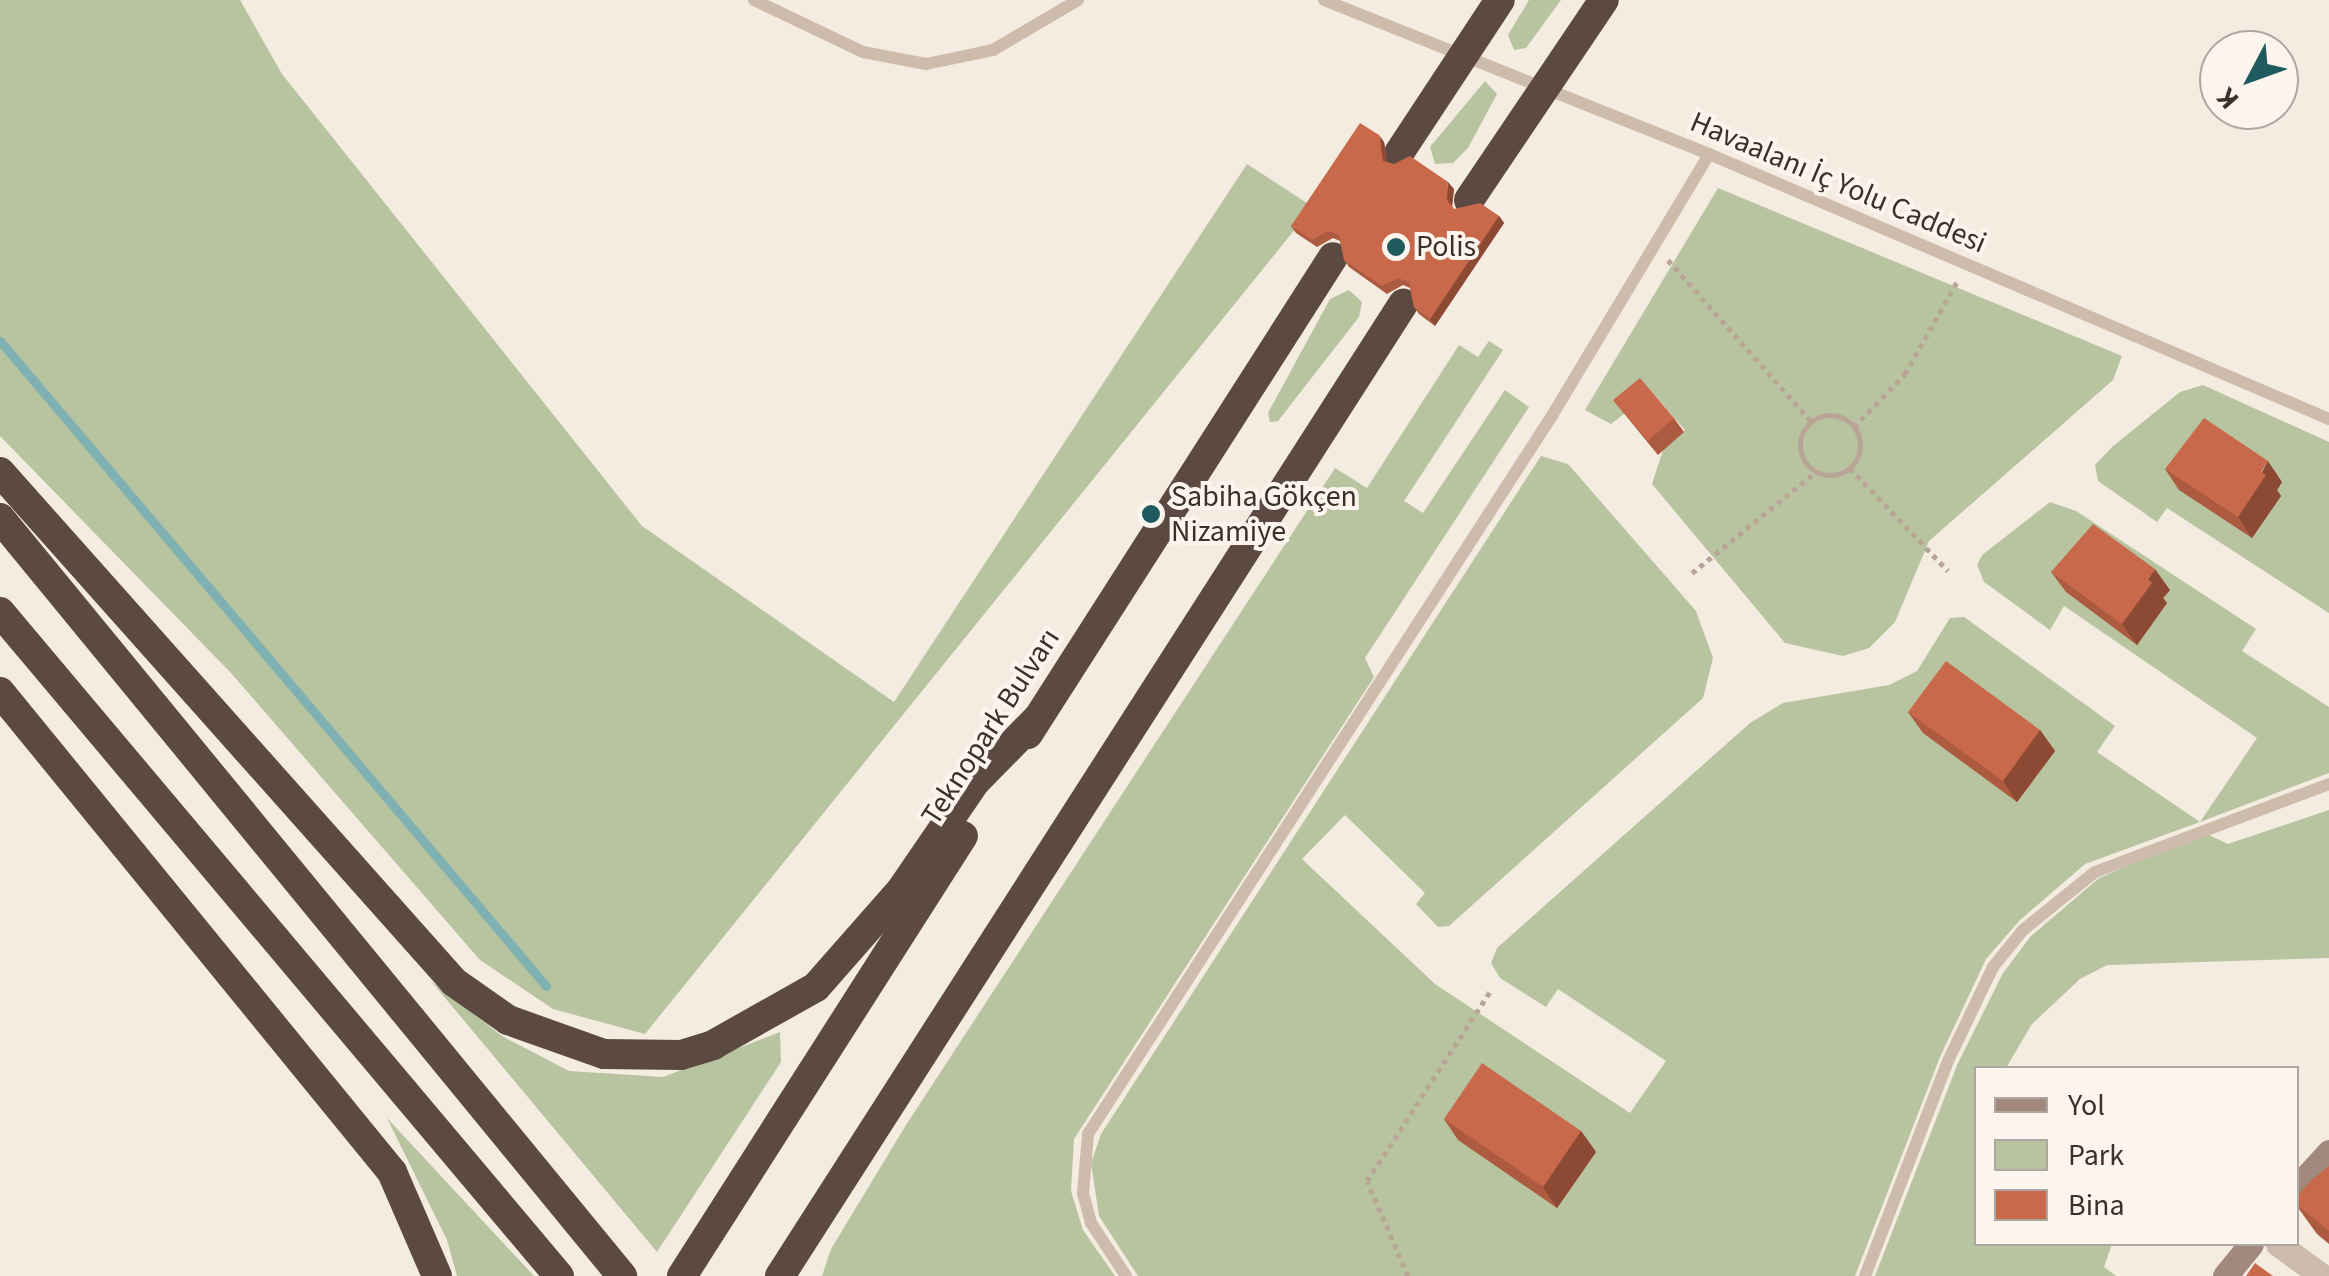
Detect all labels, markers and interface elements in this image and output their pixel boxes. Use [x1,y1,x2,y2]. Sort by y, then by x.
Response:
north arrow [2199,30,2299,130]
text: K [2207,79,2249,118]
street label: Havaalanı İç Yolu Caddesi [1685,104,1991,262]
place label: Polis [1416,229,1476,265]
marker: Polis [1385,236,1407,258]
place label: Sabiha Gökçen Nizamiye [1171,479,1357,550]
marker: Sabiha Gökçen Nizamiye [1140,503,1162,525]
street label: Teknopark Bulvarı [914,622,1068,832]
legend [1974,1066,2299,1246]
text: Yol [2068,1084,2105,1127]
text: Park [2068,1134,2124,1177]
text: Bina [2068,1184,2125,1227]

